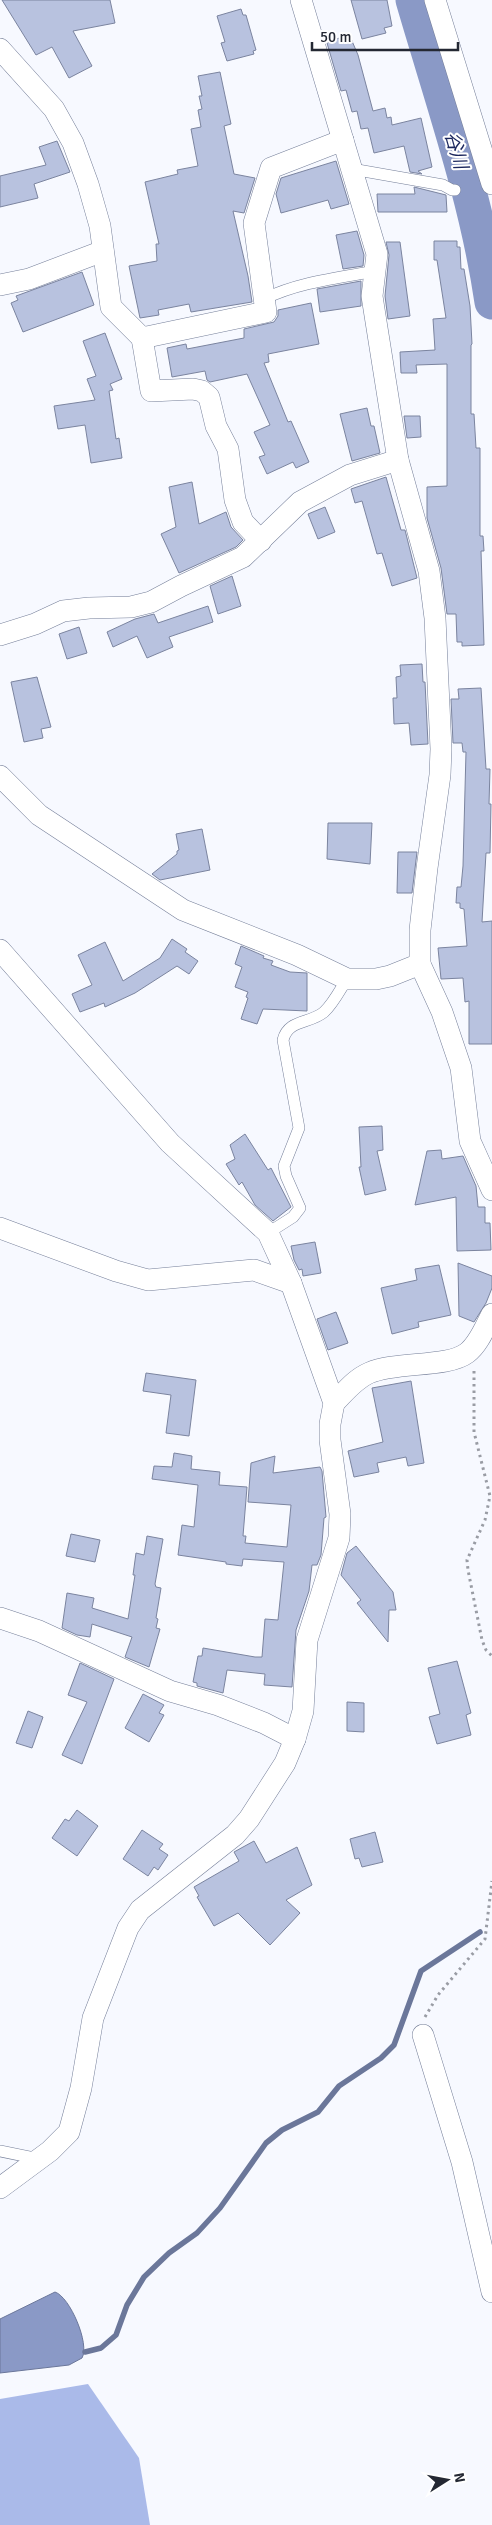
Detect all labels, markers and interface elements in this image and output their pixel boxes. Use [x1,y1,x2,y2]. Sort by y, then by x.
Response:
scale bar [312,20,458,52]
text: 50 m [320,28,351,46]
water label: 谷川 [439,129,473,174]
north arrow [422,2455,472,2505]
text: N [450,2471,469,2484]

